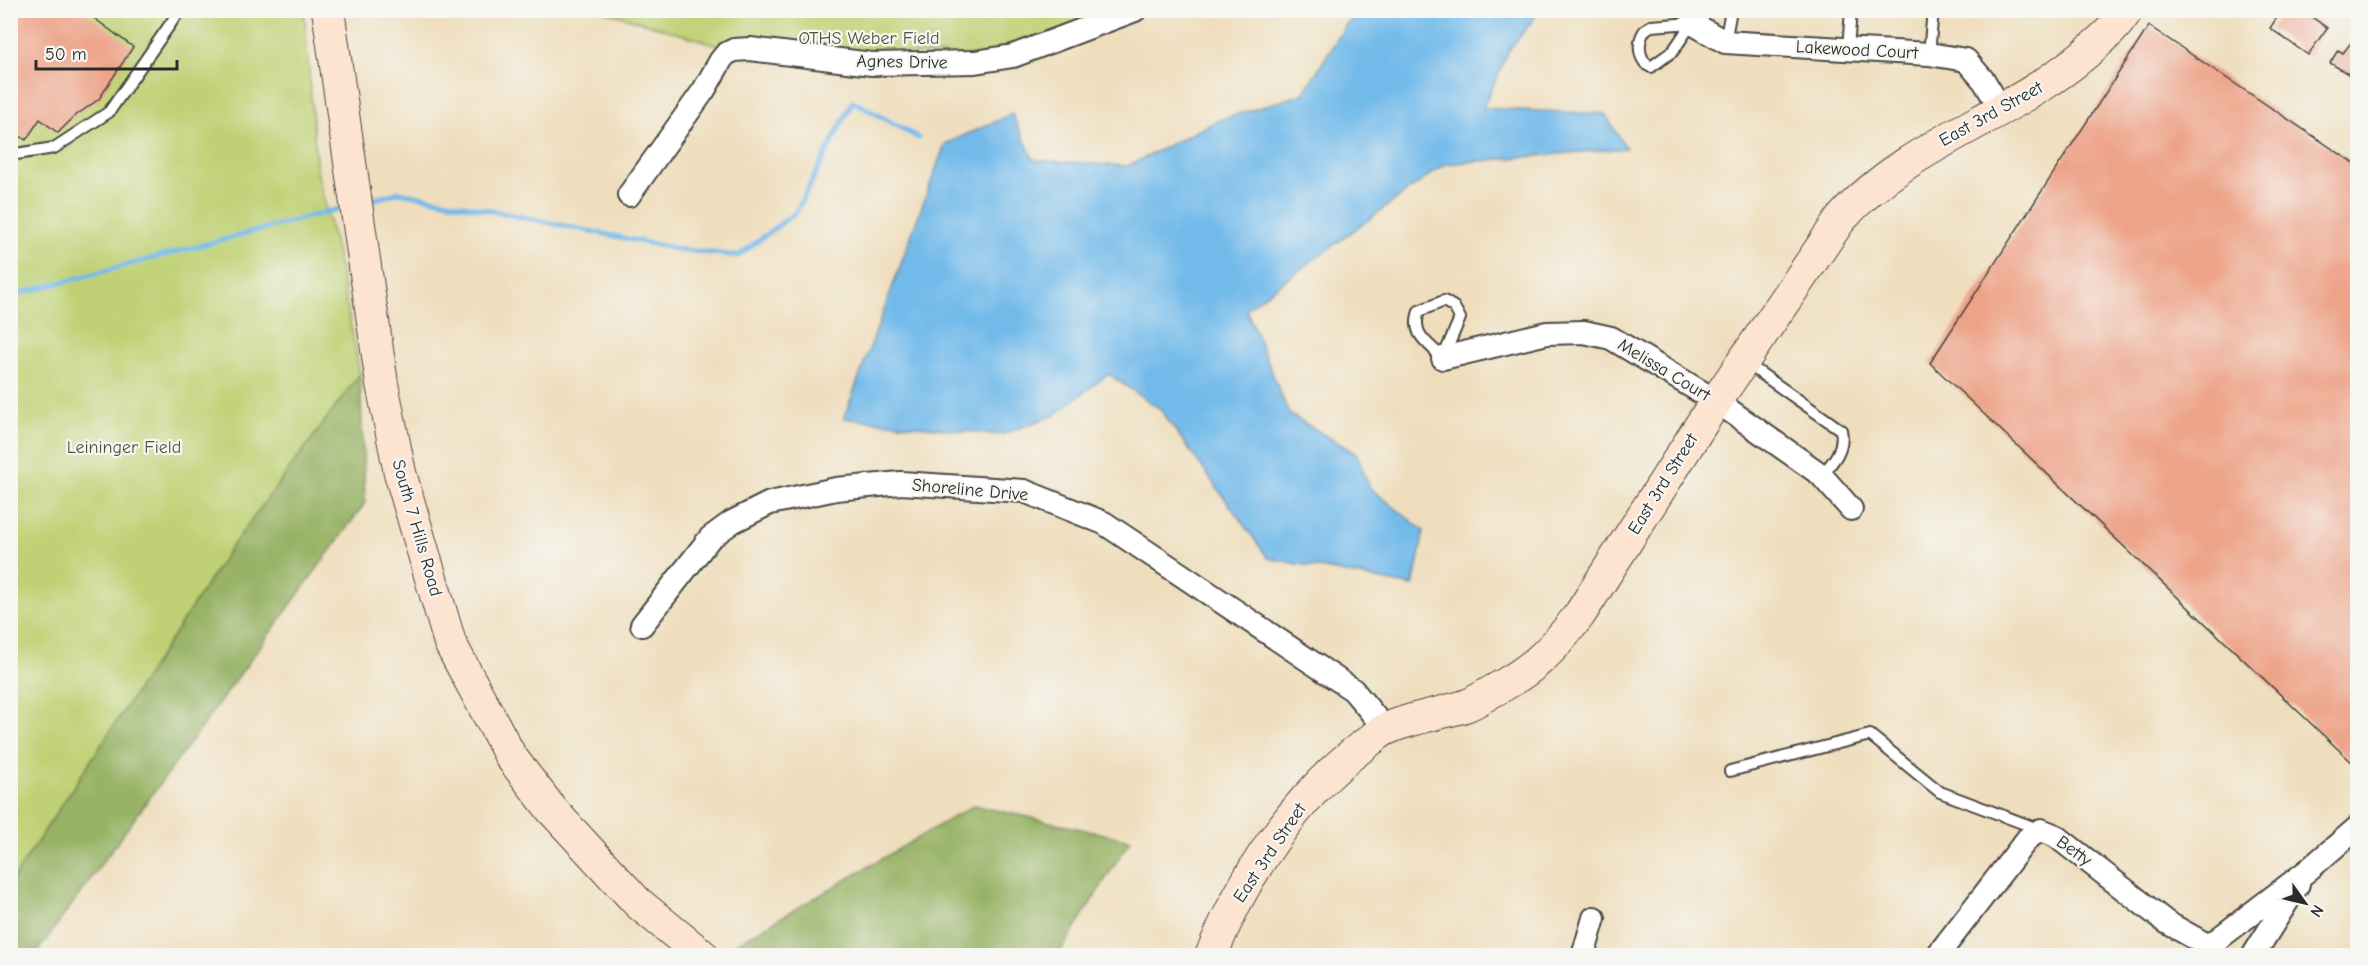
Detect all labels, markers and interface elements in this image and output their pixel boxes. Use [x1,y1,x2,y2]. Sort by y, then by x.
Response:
park label: OTHS Weber Field [798,28,940,49]
scale bar [36,33,177,71]
street label: Lakewood Court [1795,36,1920,64]
text: 50 m [45,44,87,65]
street label: Agnes Drive [856,51,948,73]
street label: East 3rd Street [1936,76,2047,151]
street label: Melissa Court [1614,334,1715,406]
street label: East 3rd Street [1624,429,1703,538]
park label: Leininger Field [67,437,181,458]
street label: South 7 Hills Road [387,457,447,599]
street label: Shoreline Drive [911,474,1029,506]
street label: East 3rd Street [1229,799,1311,907]
street label: Betty [2052,831,2097,871]
north arrow [2275,873,2335,933]
text: N [2306,901,2327,920]

